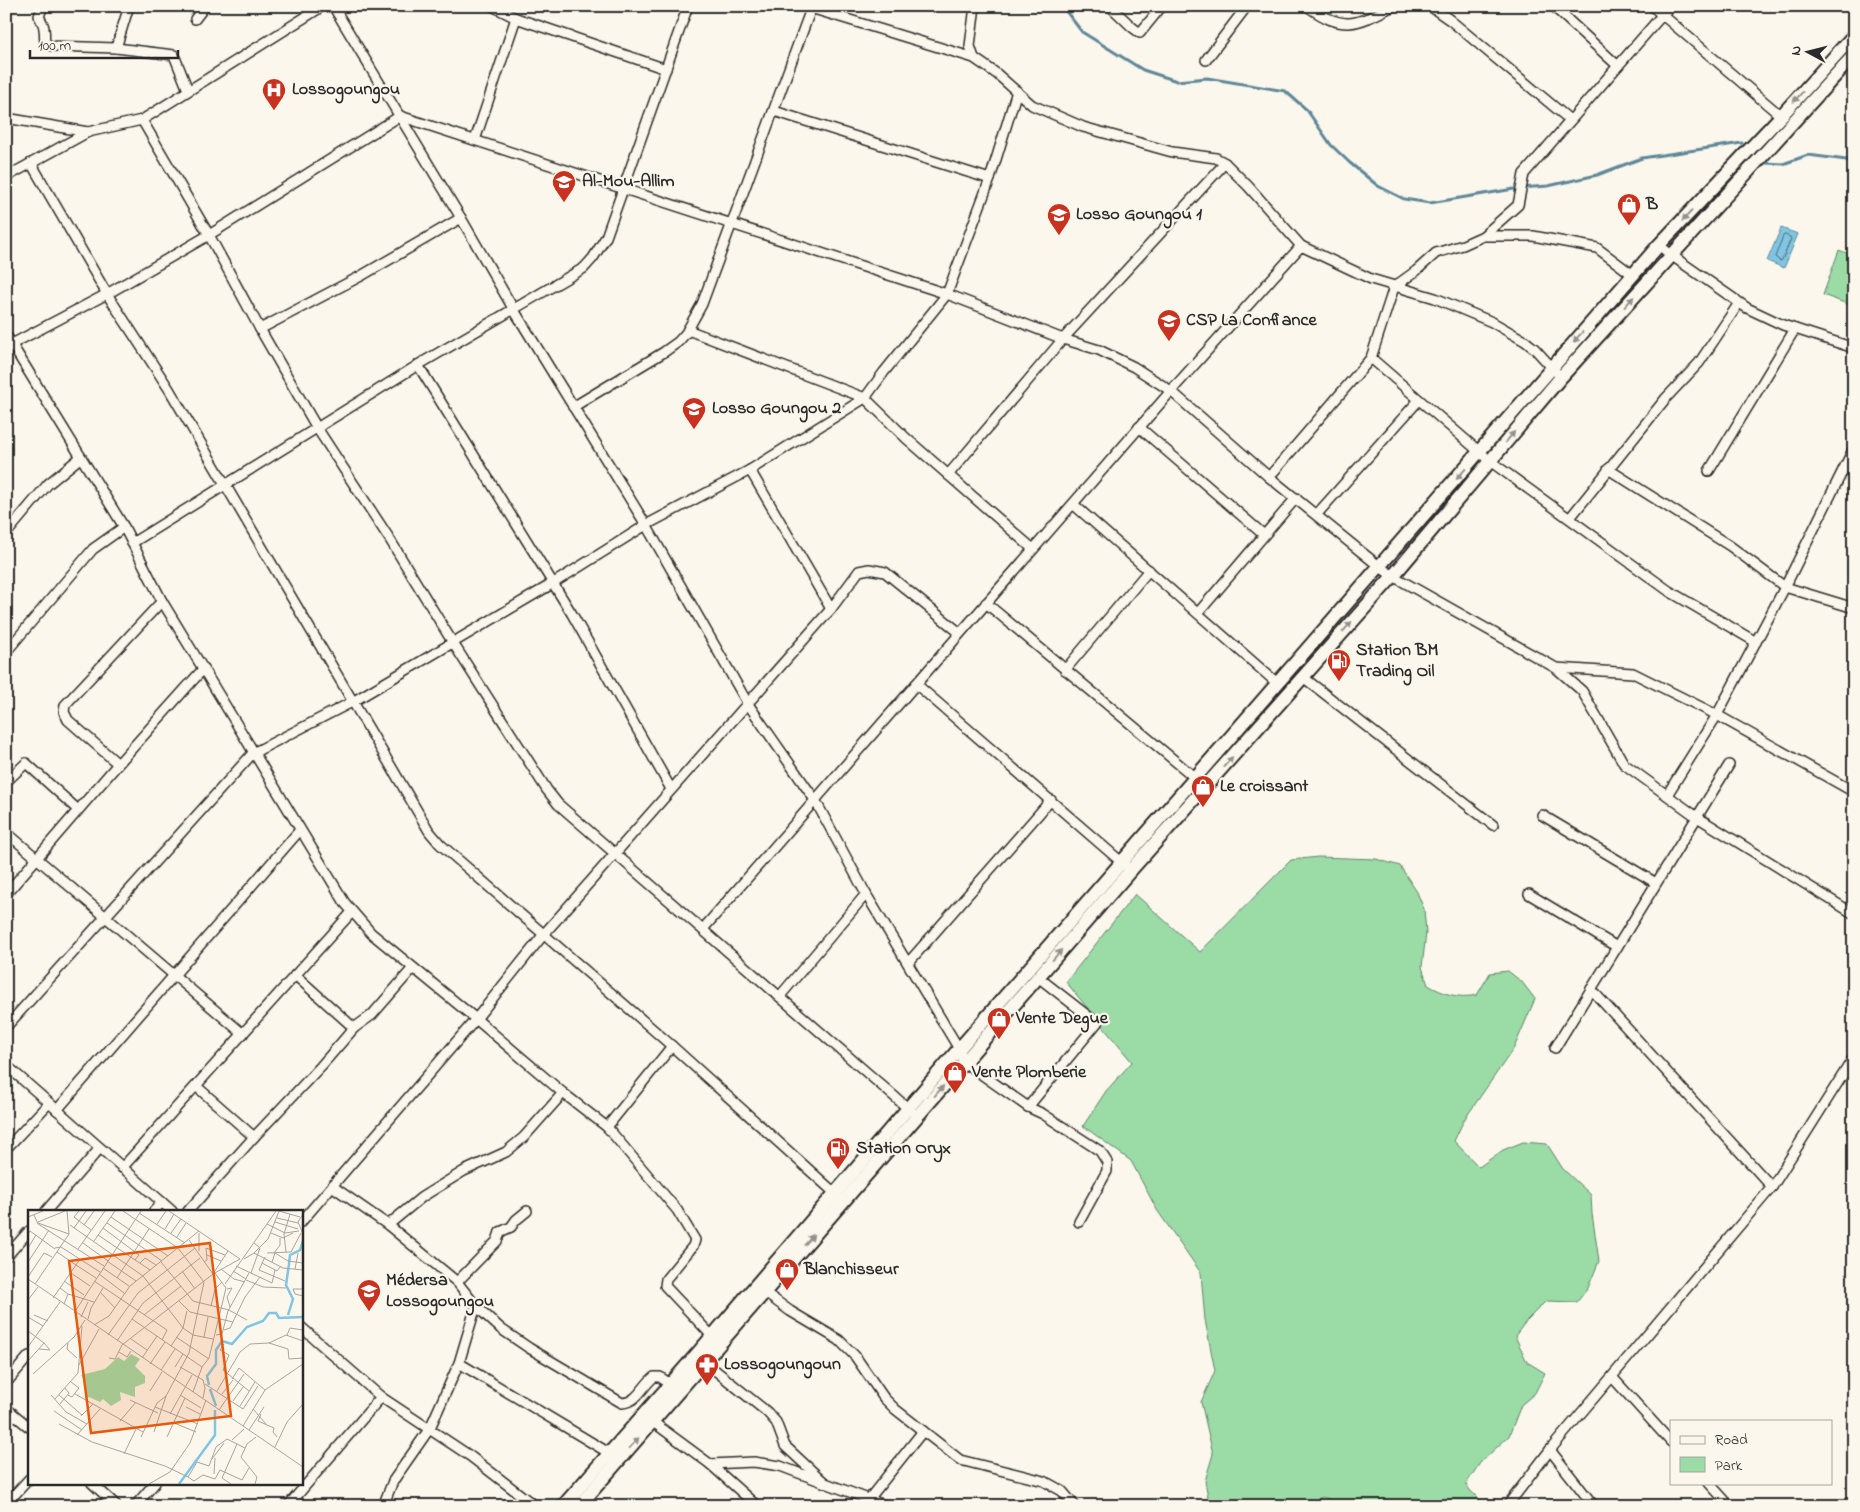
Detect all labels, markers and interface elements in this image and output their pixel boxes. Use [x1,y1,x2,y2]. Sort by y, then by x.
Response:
scale bar [30,28,178,60]
north arrow [1782,28,1832,78]
text: 100 m [38,35,71,57]
text: N [1786,45,1808,57]
hospital icon: Lossogoungou [261,77,287,111]
place label: Lossogoungou [292,77,400,104]
one-way arrow [1792,91,1804,103]
school or university icon: Al-Mou-Allim [551,169,577,203]
place label: Al-Mou-Allim [582,169,675,195]
shop icon: B [1616,192,1642,226]
place label: B [1645,192,1658,218]
school or university icon: Losso Goungou 1 [1046,202,1072,236]
place label: Losso Goungou 1 [1076,202,1202,229]
one-way arrow [1681,210,1693,222]
one-way arrow [1623,295,1634,308]
school or university icon: CSP La Confiance [1156,308,1182,342]
place label: CSP La Confiance [1186,308,1317,334]
one-way arrow [1573,331,1584,344]
school or university icon: Losso Goungou 2 [681,396,707,430]
place label: Losso Goungou 2 [712,396,841,423]
one-way arrow [1504,432,1516,444]
one-way arrow [1455,467,1467,479]
one-way arrow [1341,621,1353,633]
place label: Station BM Trading Oil [1356,638,1438,686]
fuel station icon: Station BM Trading Oil [1326,648,1352,682]
one-way arrow [1222,756,1233,768]
shop icon: Le croissant [1190,774,1216,808]
place label: Le croissant [1220,774,1309,800]
one-way arrow [1051,949,1062,962]
shop icon: Vente Degue [986,1006,1012,1040]
place label: Vente Degue [1015,1006,1109,1033]
shop icon: Vente Plomberie [942,1060,968,1094]
place label: Vente Plomberie [971,1060,1087,1086]
one-way arrow [933,1085,944,1098]
fuel station icon: Station Oryx [825,1136,851,1170]
place label: Station Oryx [856,1136,951,1163]
inset map [28,1210,302,1484]
one-way arrow [803,1235,815,1247]
shop icon: Blanchisseur [774,1257,800,1291]
place label: Blanchisseur [803,1257,899,1283]
place label: Médersa Lossogoungou [386,1268,494,1316]
school or university icon: Médersa Lossogoungou [356,1278,382,1312]
pharmacy icon: Lossogoungoun [694,1352,720,1386]
place label: Lossogoungoun [724,1352,841,1379]
legend [1670,1420,1832,1484]
text: Road [1715,1429,1748,1451]
one-way arrow [628,1437,640,1449]
text: Park [1715,1455,1743,1477]

